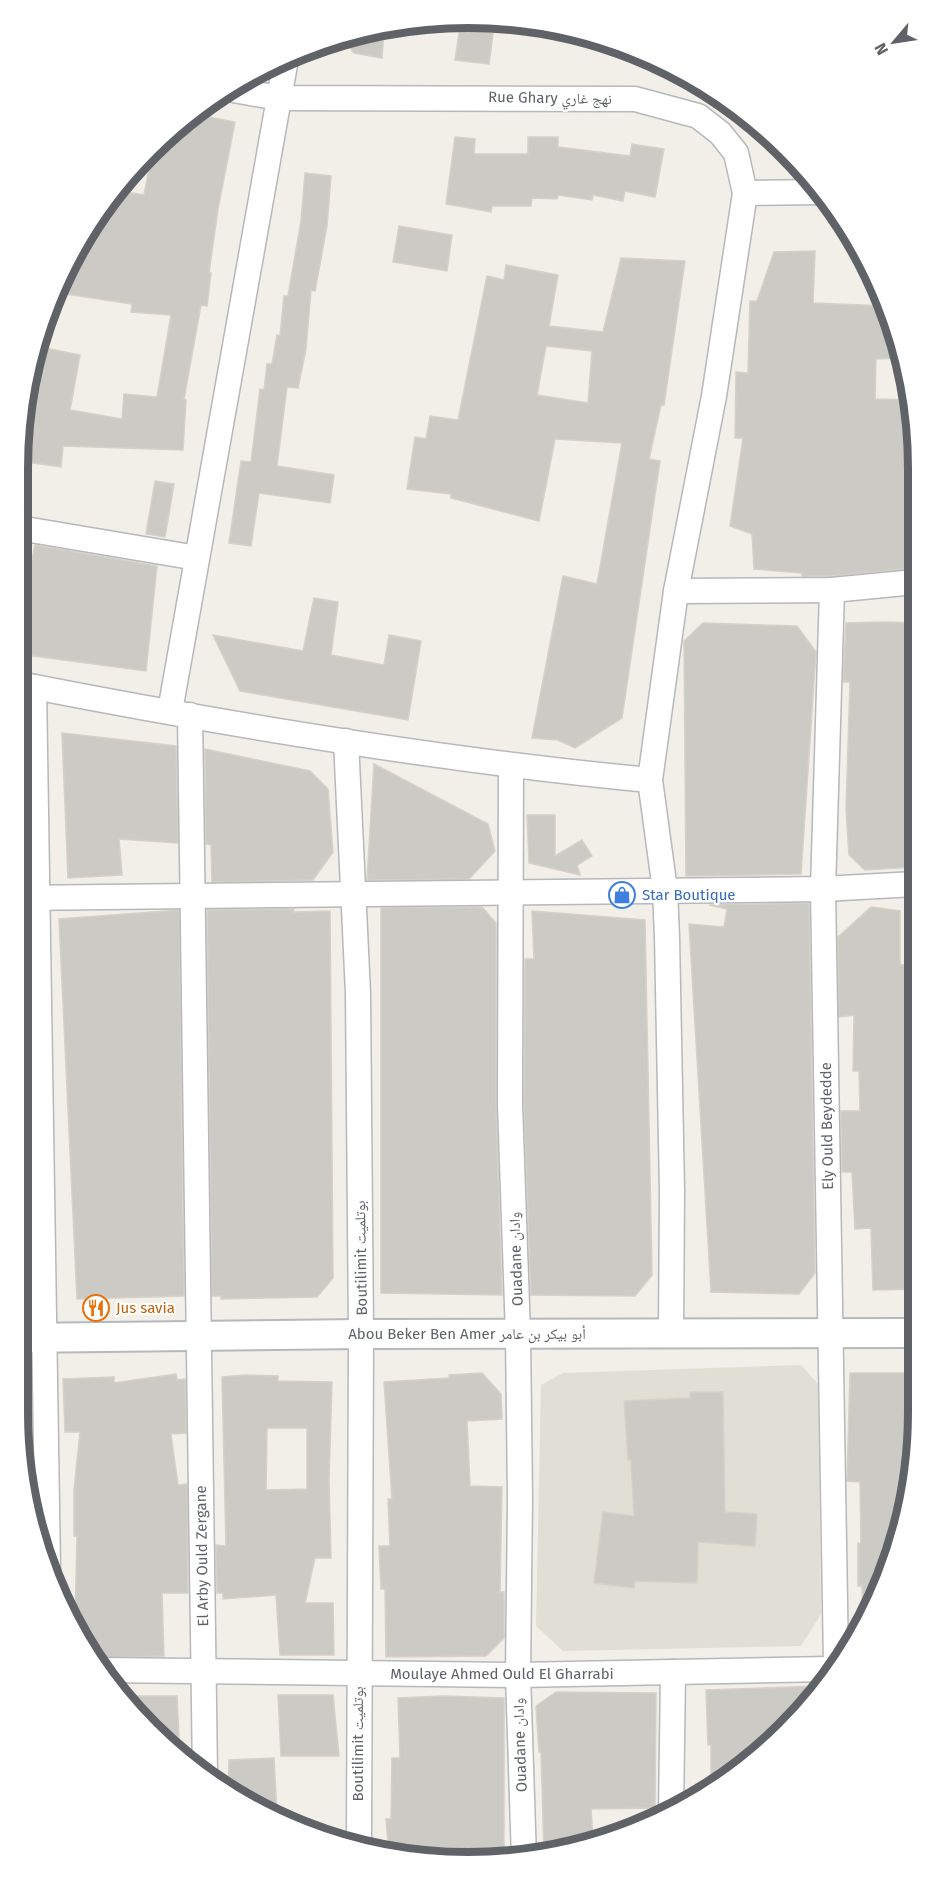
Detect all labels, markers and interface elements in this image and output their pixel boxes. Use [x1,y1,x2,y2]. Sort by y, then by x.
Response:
north arrow [864,12,924,72]
text: N [870,40,892,58]
street label: Rue Ghary نهج غاري [488,88,612,111]
shop icon: Star Boutique [607,880,637,910]
place label: Star Boutique [642,886,736,904]
street label: Ely Ould Beydedde [817,1062,837,1190]
street label: Boutilimit بوتلميت [351,1200,371,1316]
street label: Ouadane وادان [505,1211,528,1307]
restaurant icon: Jus savia [81,1293,111,1323]
place label: Jus savia [116,1299,175,1317]
street label: Abou Beker Ben Amer أبو بيكر بن عامر [348,1325,586,1344]
street label: El Arby Ould Zergane [192,1485,212,1627]
street label: Moulaye Ahmed Ould El Gharrabi [390,1665,614,1683]
street label: Boutilimit بوتلميت [349,1686,367,1802]
street label: Ouadane وادان [509,1697,532,1793]

